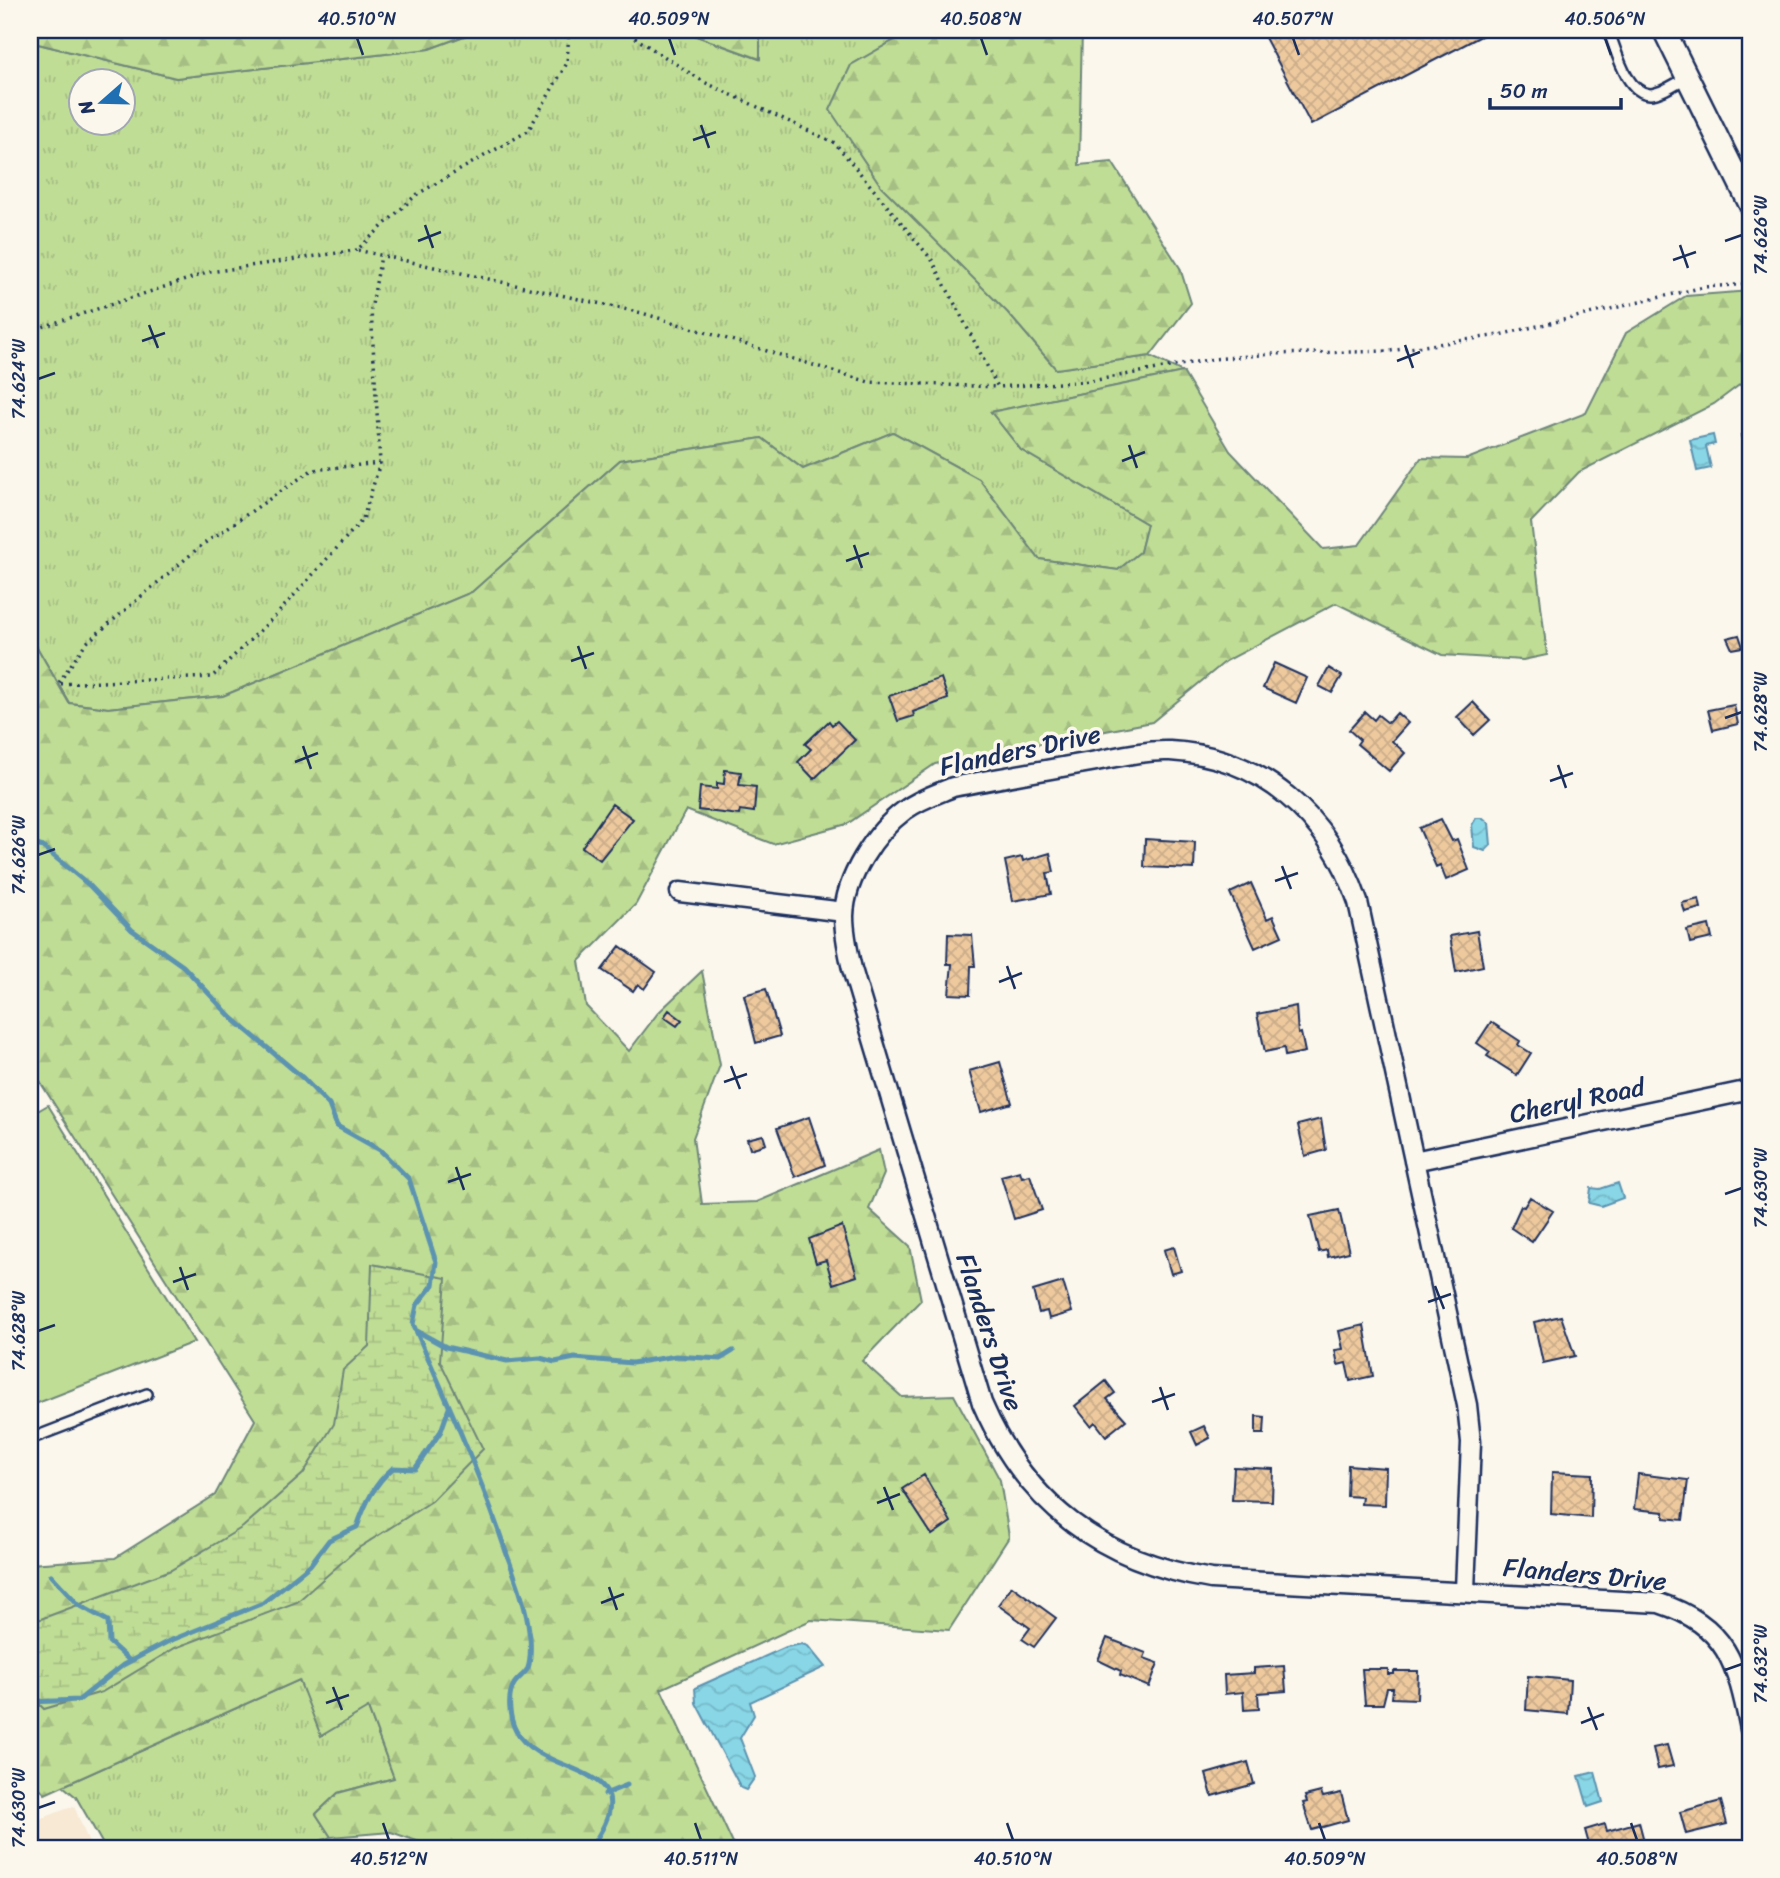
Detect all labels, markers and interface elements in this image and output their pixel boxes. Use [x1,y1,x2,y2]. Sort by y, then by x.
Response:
text: 40.510°N [318,3,397,35]
text: 40.509°N [628,3,710,35]
text: 40.508°N [940,3,1022,35]
text: 40.507°N [1253,3,1334,35]
text: 40.506°N [1565,3,1646,35]
north arrow [66,66,136,136]
scale bar [1490,66,1621,110]
text: 50 m [1500,72,1548,110]
text: N [68,95,105,120]
text: 74.626°W [1745,194,1777,275]
text: 74.624°W [3,338,35,419]
text: 74.628°W [1745,671,1777,752]
street label: Flanders Drive [935,710,1105,790]
text: 74.626°W [3,814,35,895]
street label: Cheryl Road [1505,1063,1651,1137]
text: 74.630°W [1745,1147,1777,1228]
street label: Flanders Drive [943,1247,1037,1417]
text: 74.628°W [3,1290,35,1371]
street label: Flanders Drive [1501,1544,1669,1604]
text: 74.632°W [1745,1623,1777,1704]
text: 74.630°W [3,1767,35,1848]
text: 40.512°N [350,1843,428,1875]
text: 40.511°N [664,1843,739,1875]
text: 40.510°N [974,1843,1053,1875]
text: 40.509°N [1284,1843,1366,1875]
text: 40.508°N [1596,1843,1678,1875]

